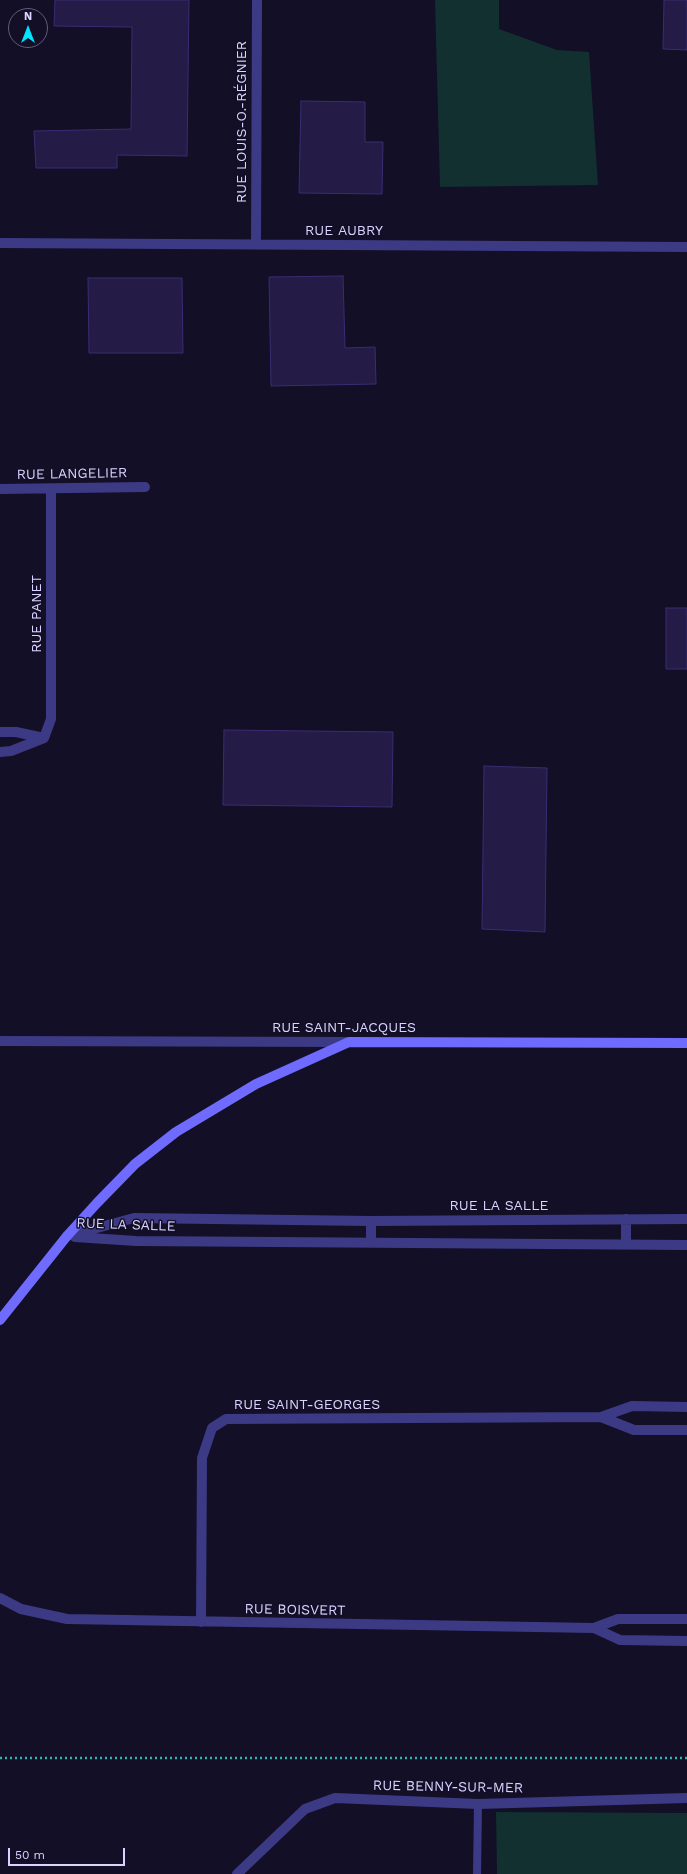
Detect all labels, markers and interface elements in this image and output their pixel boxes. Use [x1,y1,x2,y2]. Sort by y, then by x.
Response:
north arrow [8,8,48,48]
text: N [24,10,32,23]
street label: RUE LOUIS-O.-RÉGNIER [234,41,250,203]
street label: RUE AUBRY [305,223,383,239]
street label: RUE LANGELIER [17,465,127,483]
street label: RUE PANET [29,575,45,653]
street label: RUE SAINT-JACQUES [272,1020,416,1036]
street label: RUE LA SALLE [449,1198,549,1214]
street label: RUE LA SALLE [76,1215,176,1235]
street label: RUE SAINT-GEORGES [234,1397,380,1413]
street label: RUE BOISVERT [244,1601,346,1619]
street label: RUE BENNY-SUR-MER [373,1777,523,1797]
scale bar [10,1840,127,1866]
text: 50 m [15,1848,45,1862]

